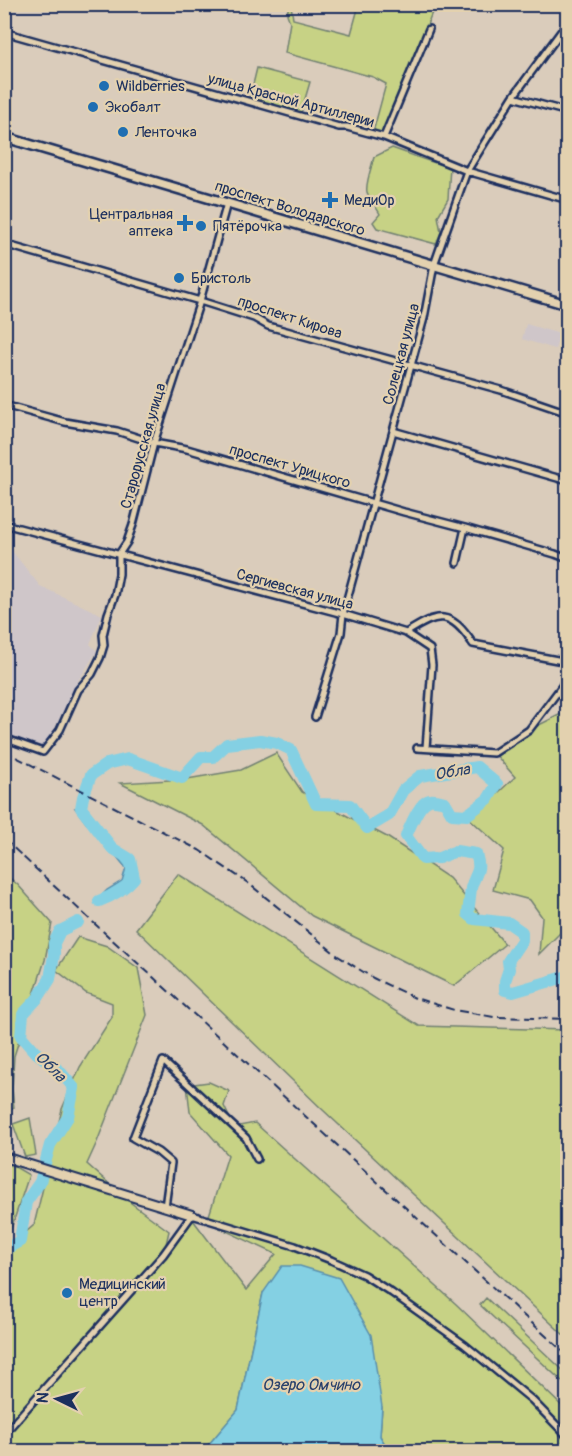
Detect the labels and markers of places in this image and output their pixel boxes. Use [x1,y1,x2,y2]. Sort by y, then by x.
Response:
place label: Wildberries [116,77,185,96]
marker: Wildberries [97,79,111,93]
place label: Экобалт [105,98,161,117]
marker: Экобалт [86,100,100,114]
place label: Ленточка [134,123,197,142]
marker: Ленточка [116,125,130,139]
marker: МедиОр [321,191,339,209]
place label: МедиОр [344,191,394,210]
place label: Центральная аптека [90,205,173,241]
marker: Центральная аптека [178,216,192,230]
place label: Пятёрочка [213,217,282,236]
marker: Пятёрочка [194,219,208,233]
place label: Бристоль [191,269,252,288]
marker: Бристоль [172,271,186,285]
place label: Медицинский центр [79,1275,166,1311]
marker: Медицинский центр [60,1286,74,1300]

